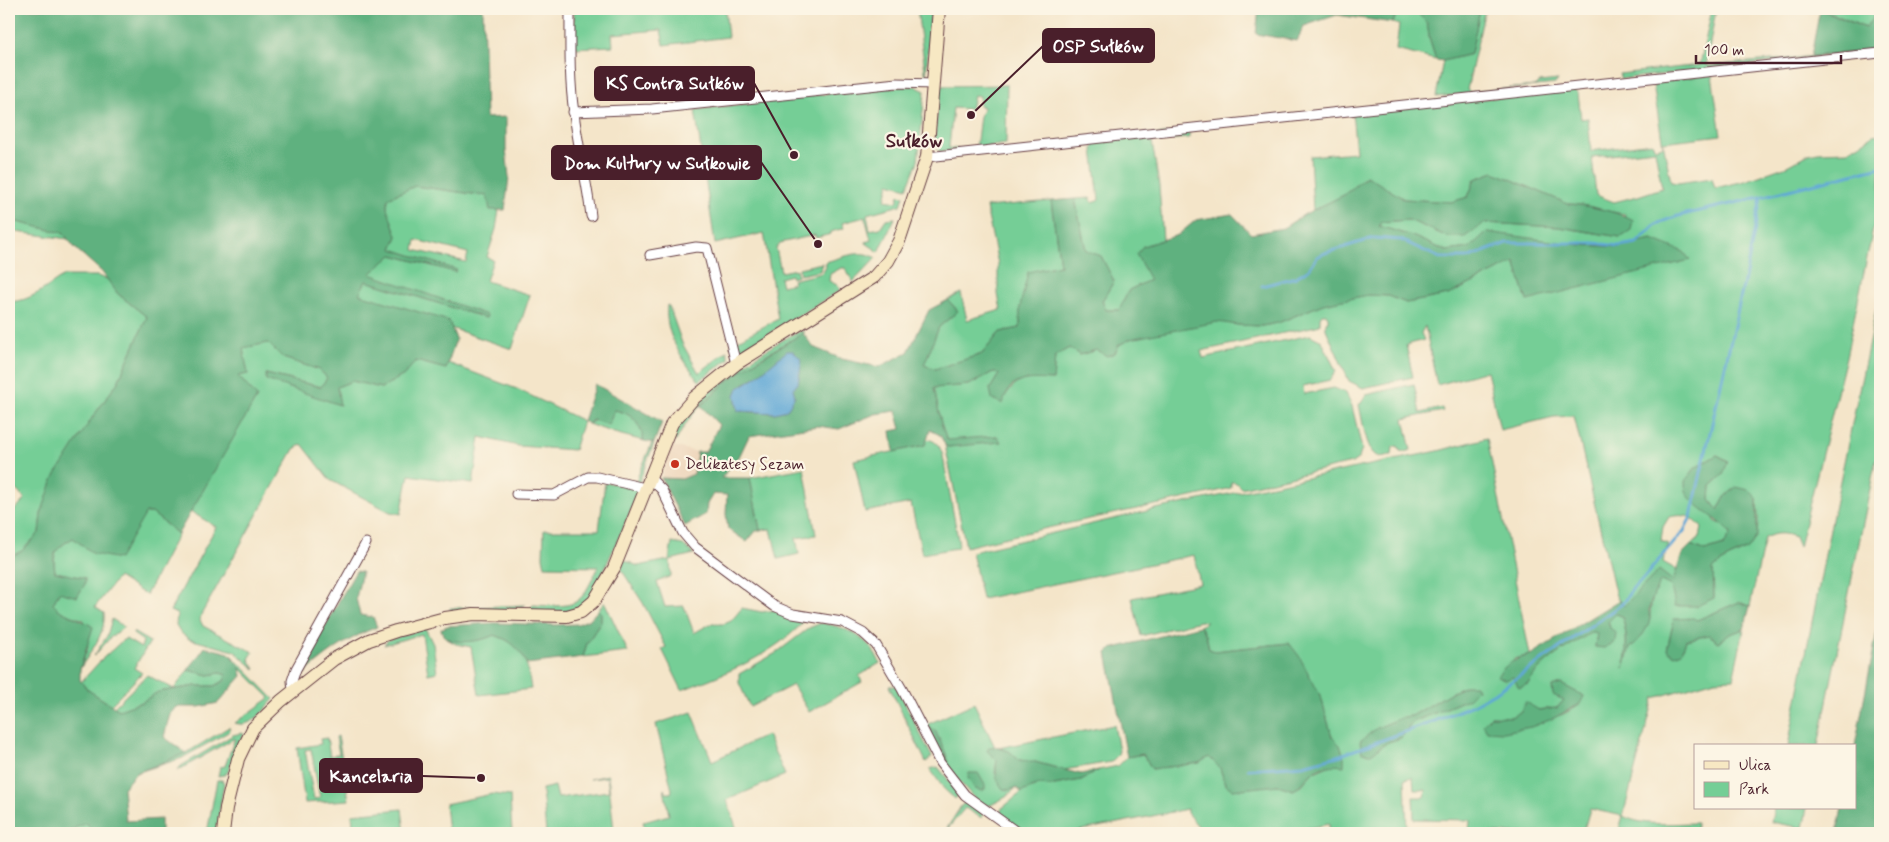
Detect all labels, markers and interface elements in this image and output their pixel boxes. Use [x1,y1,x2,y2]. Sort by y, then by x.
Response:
callout: OSP Sułków [1043,29,1154,62]
scale bar [1696,32,1842,64]
text: OSP Sułków [1052,35,1144,59]
text: 100 m [1704,41,1744,61]
callout: KS Contra Sułków [595,67,754,100]
text: KS Contra Sułków [606,72,744,96]
district label: Sułków [886,129,942,154]
callout: Dom Kultury w Sułkowie [552,146,761,179]
text: Dom Kultury w Sułkowie [564,152,751,176]
place label: Delikatesy Sezam [685,454,804,475]
marker: Delikatesy Sezam [669,458,681,470]
legend [1694,744,1856,810]
text: Ulica [1739,756,1772,776]
callout: Kancelaria [320,759,422,792]
text: Kancelaria [330,765,413,789]
text: Park [1739,780,1769,800]

